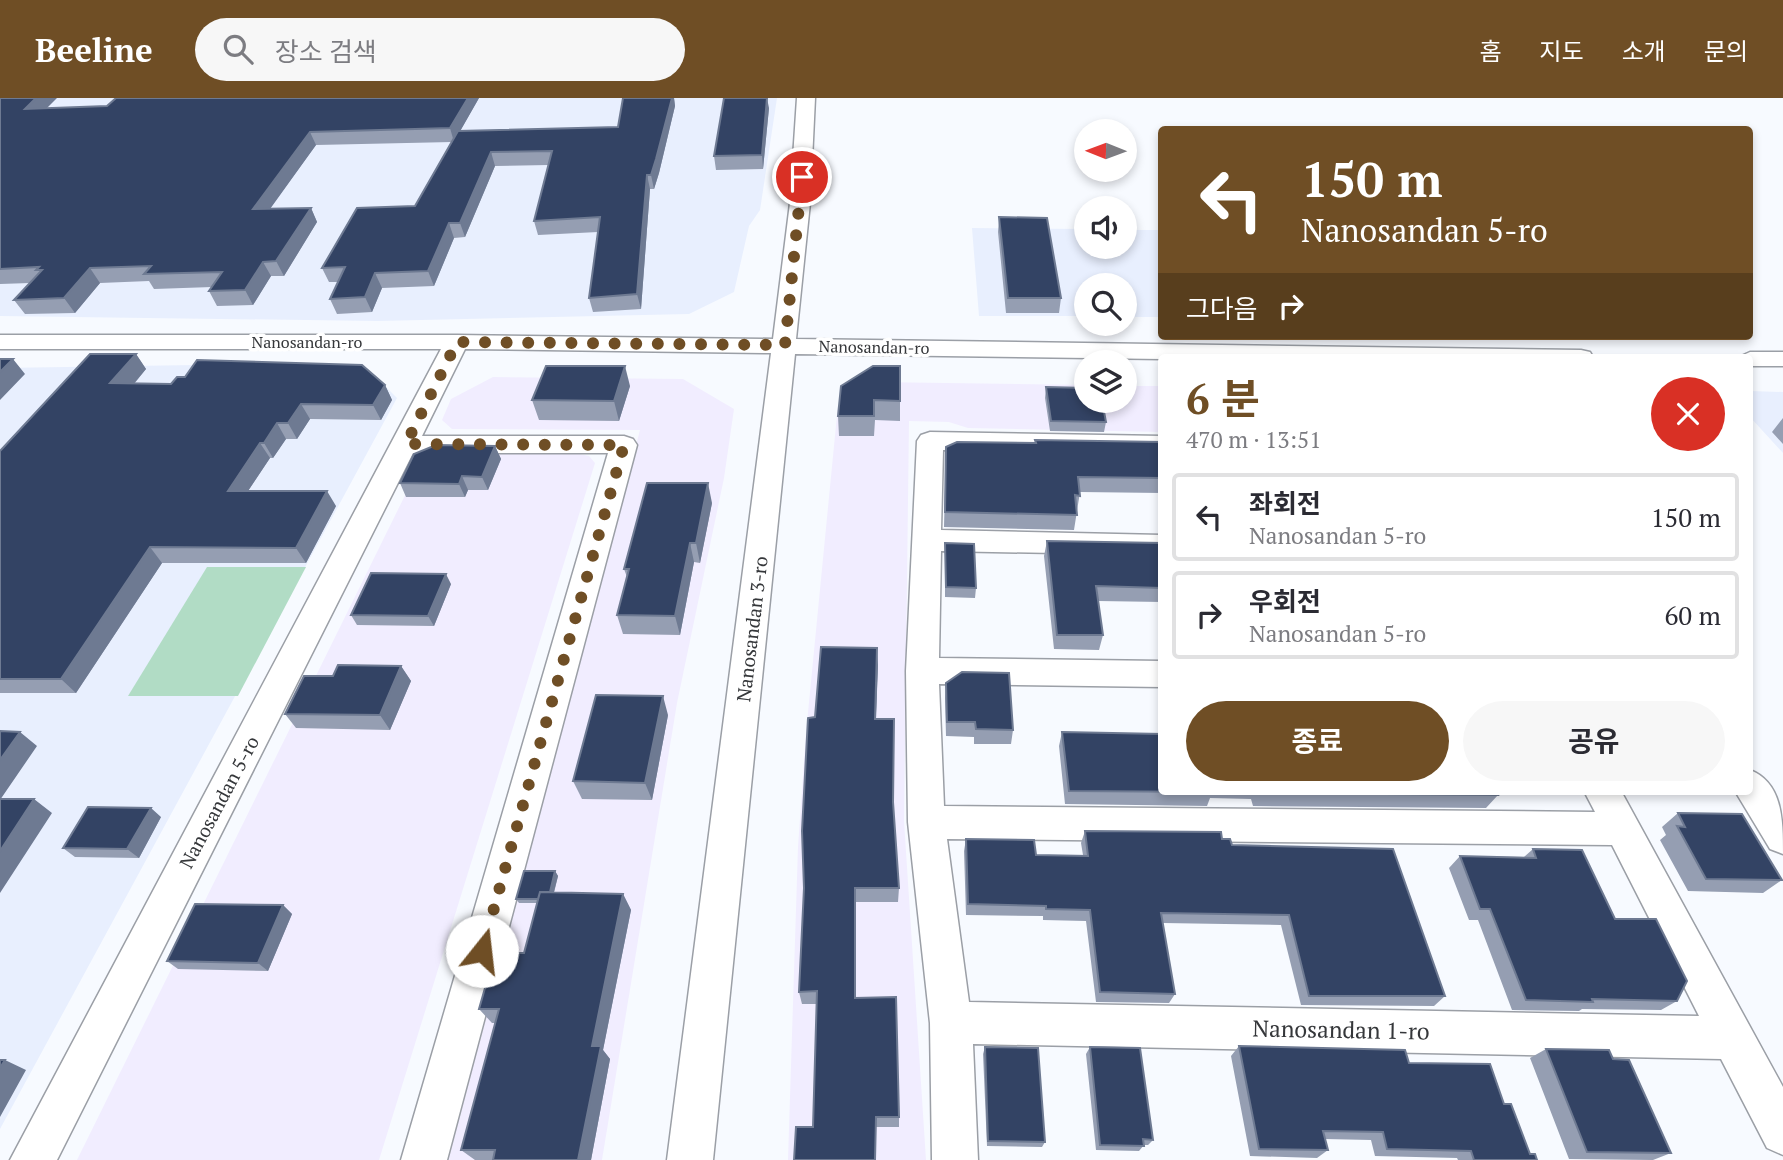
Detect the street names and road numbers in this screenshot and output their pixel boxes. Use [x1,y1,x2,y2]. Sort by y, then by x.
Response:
street label: Nanosandan-ro [252,331,363,353]
street label: Nanosandan-ro [818,335,930,359]
street label: Nanosandan 3-ro [730,555,773,703]
street label: Nanosandan 5-ro [173,731,264,872]
street label: Nanosandan 1-ro [1252,1012,1430,1047]

